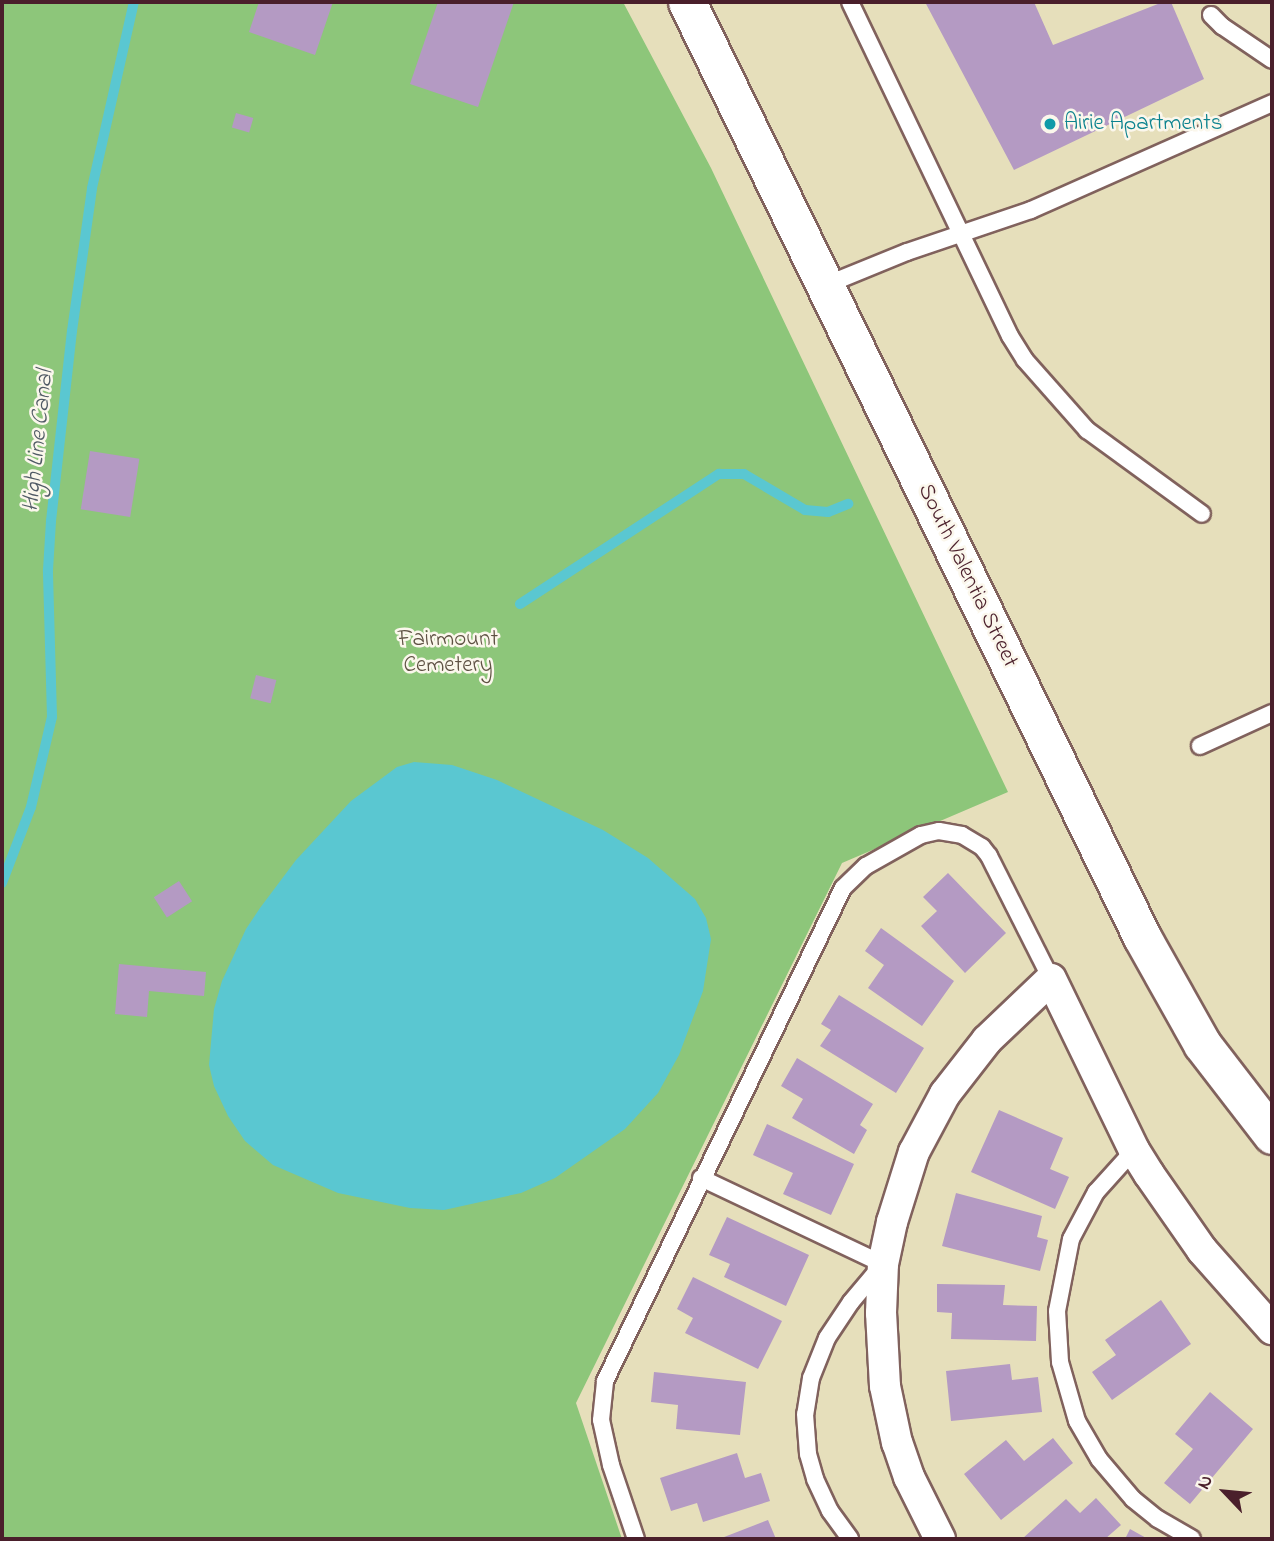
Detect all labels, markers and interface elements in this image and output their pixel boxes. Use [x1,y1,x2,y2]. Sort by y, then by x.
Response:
place label: Airie Apartments [1064,110,1223,138]
marker: Airie Apartments [1042,116,1058,132]
water label: High Line Canal [17,369,61,513]
street label: South Valentia Street [911,480,1023,672]
park label: Fairmount Cemetery [398,626,498,680]
north arrow [1190,1457,1260,1527]
text: N [1191,1471,1221,1494]

